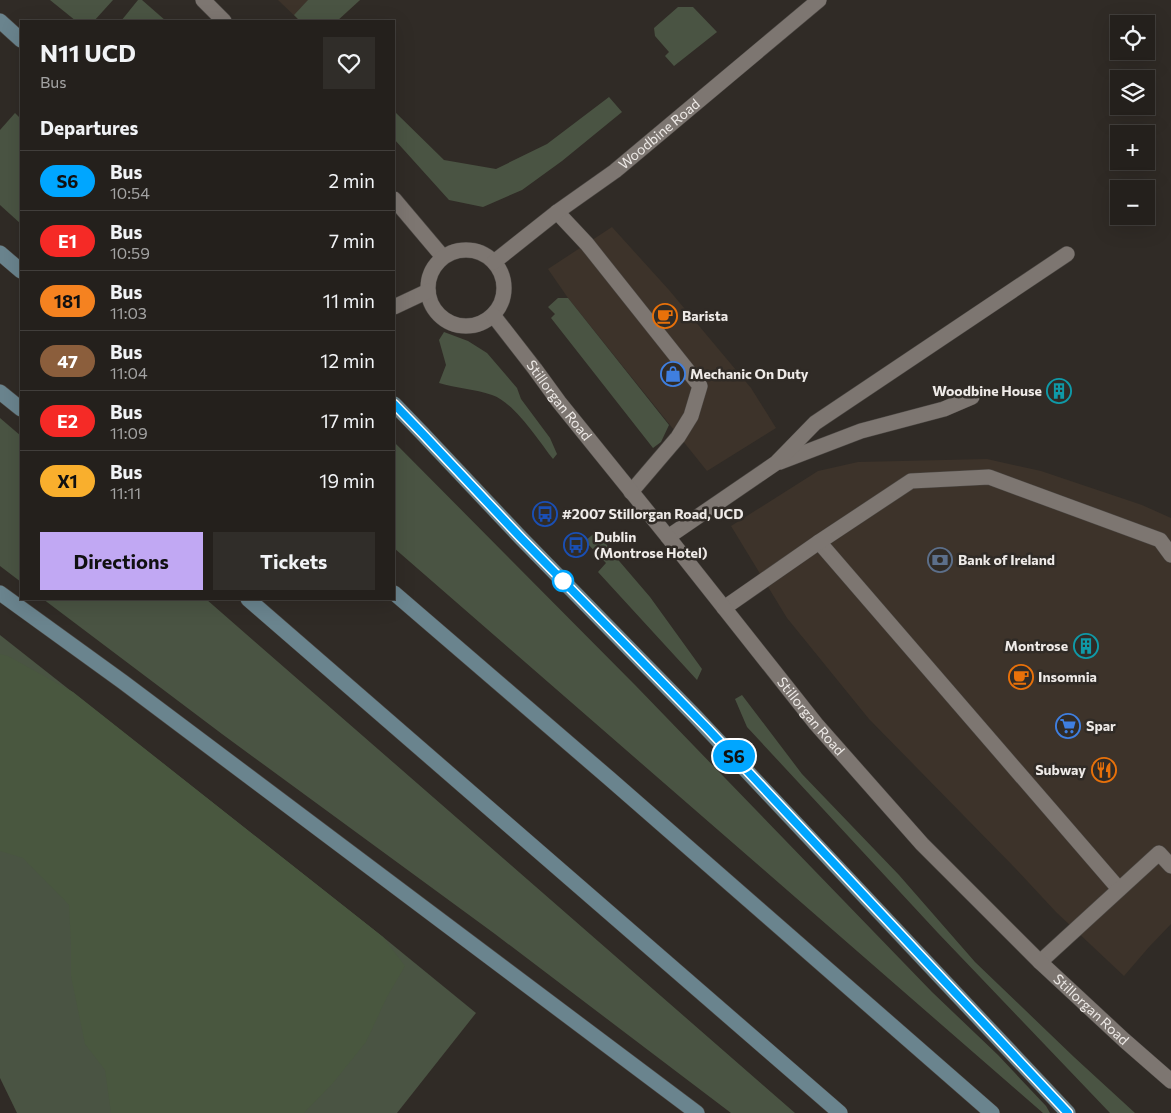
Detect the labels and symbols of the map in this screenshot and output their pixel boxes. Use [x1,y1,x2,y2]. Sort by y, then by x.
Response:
street label: Woodbine Road [615,95,703,173]
cafe icon: Barista [652,303,678,329]
place label: Barista [682,307,728,324]
street label: Stillorgan Road [523,357,596,444]
shop icon: Mechanic On Duty [660,361,686,387]
place label: Mechanic On Duty [690,365,809,382]
building icon: Woodbine House [1046,378,1072,404]
place label: Woodbine House [932,382,1042,399]
bus stop icon: #2007 Stillorgan Road, UCD [532,501,558,527]
place label: #2007 Stillorgan Road, UCD [562,505,743,522]
place label: Dublin (Montrose Hotel) [594,528,708,561]
bus stop icon: Dublin (Montrose Hotel) [563,532,589,558]
bank icon: Bank of Ireland [927,547,953,573]
place label: Bank of Ireland [958,551,1055,568]
unlabelled marker [552,570,574,592]
building icon: Montrose [1073,633,1099,659]
place label: Montrose [1005,637,1068,654]
cafe icon: Insomnia [1008,664,1034,690]
place label: Insomnia [1038,668,1097,685]
street label: Stillorgan Road [774,673,849,759]
supermarket icon: Spar [1055,713,1081,739]
place label: Spar [1086,717,1116,734]
line badge: S6 [712,740,756,772]
restaurant icon: Subway [1091,757,1117,783]
place label: Subway [1035,761,1086,778]
street label: Stillorgan Road [1050,970,1133,1048]

